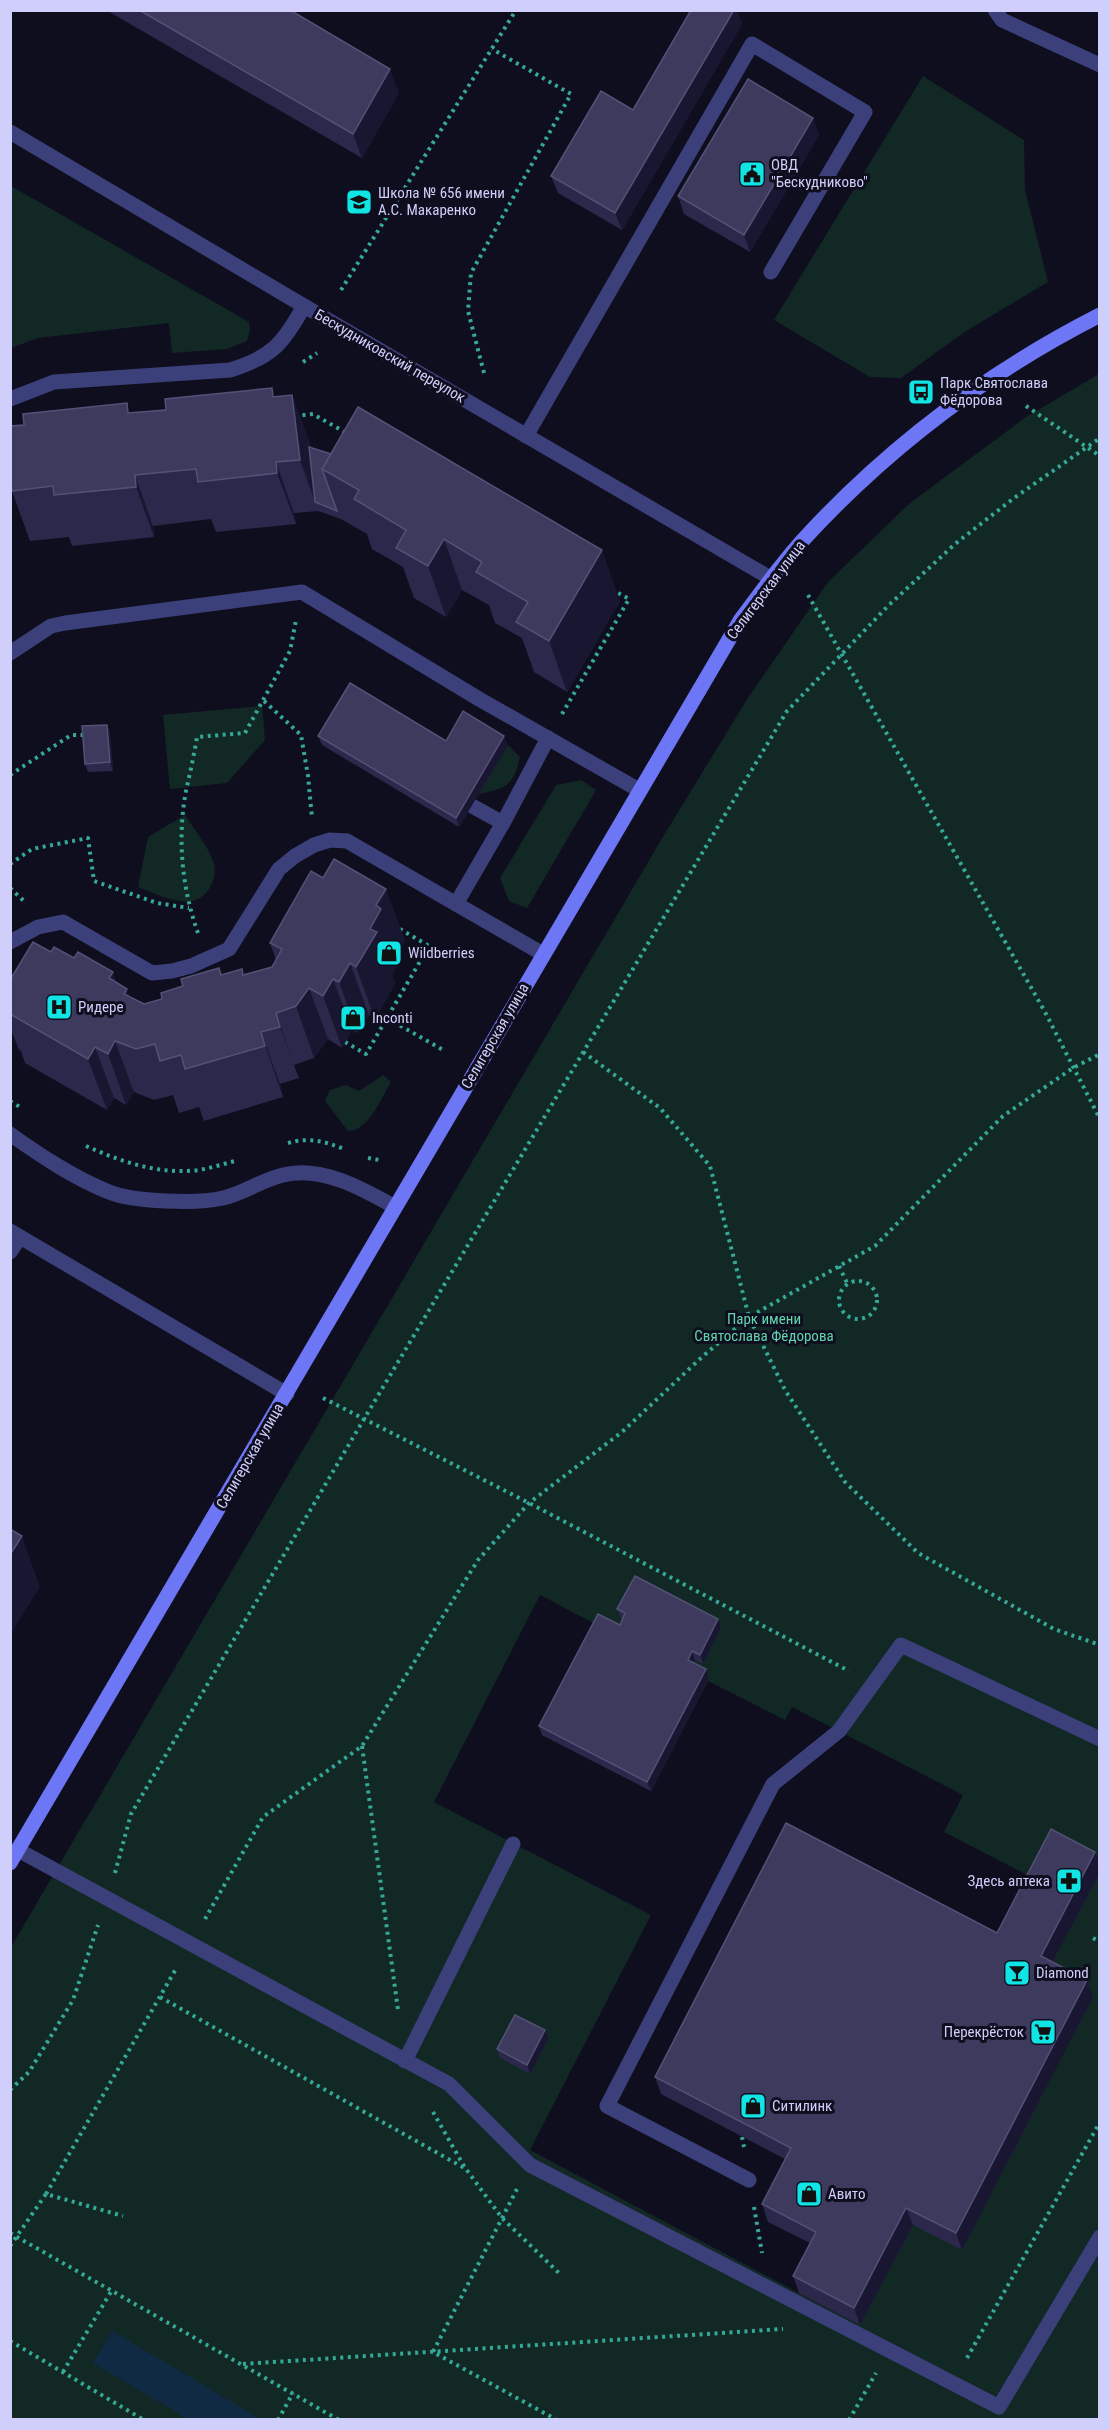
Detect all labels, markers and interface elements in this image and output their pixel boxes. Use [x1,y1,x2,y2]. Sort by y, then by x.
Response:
place label: ОВД "Бескудниково" [771,156,868,191]
public building icon: ОВД "Бескудниково" [737,159,767,189]
place label: Школа № 656 имени А.С. Макаренко [378,184,505,219]
school or university icon: Школа № 656 имени А.С. Макаренко [344,187,374,217]
street label: Бескудниковский переулок [311,305,469,407]
place label: Парк Святослава Фёдорова [940,374,1048,409]
bus stop icon: Парк Святослава Фёдорова [906,377,936,407]
street label: Селигерская улица [723,537,809,643]
shop icon: Wildberries [374,938,404,968]
place label: Wildberries [408,944,475,962]
street label: Селигерская улица [457,980,533,1092]
hospital icon: Ридере [44,992,74,1022]
place label: Ридере [78,998,123,1016]
shop icon: Inconti [338,1003,368,1033]
place label: Inconti [372,1009,413,1027]
park label: Парк имени Святослава Фёдорова [694,1310,834,1345]
street label: Селигерская улица [212,1400,288,1512]
pharmacy icon: Здесь аптека [1054,1866,1084,1896]
place label: Здесь аптека [968,1872,1050,1890]
bar icon: Diamond [1002,1958,1032,1988]
place label: Diamond [1036,1964,1089,1982]
supermarket icon: Перекрёсток [1028,2017,1058,2047]
place label: Перекрёсток [944,2023,1024,2041]
shop icon: Ситилинк [738,2091,768,2121]
place label: Ситилинк [772,2097,832,2115]
shop icon: Авито [794,2179,824,2209]
place label: Авито [828,2185,865,2203]

